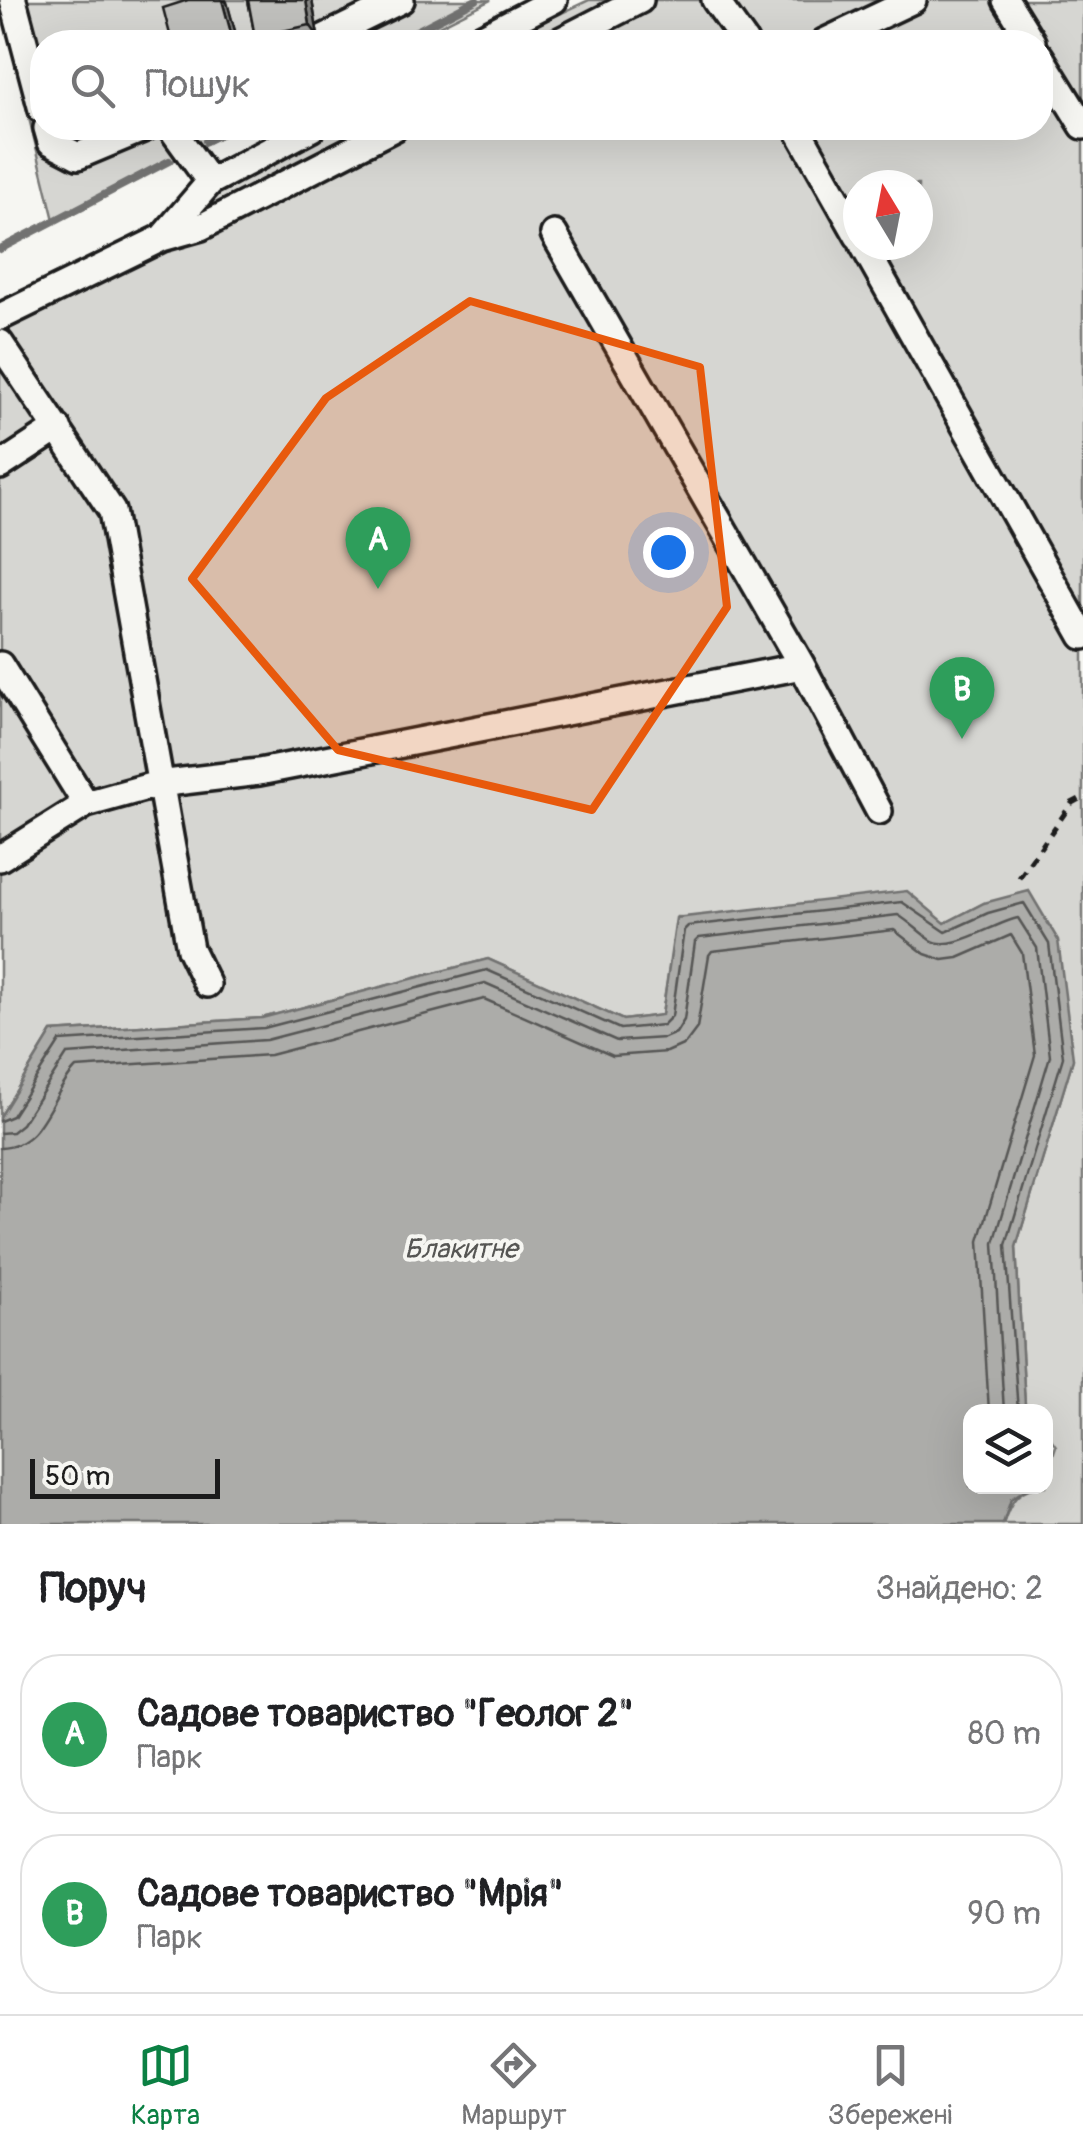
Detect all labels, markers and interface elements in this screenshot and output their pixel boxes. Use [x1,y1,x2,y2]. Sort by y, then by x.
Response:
search box [30,30,1053,140]
icon: search [65,58,120,113]
text: Пошук [145,61,251,109]
north arrow [843,170,933,260]
pin: A [346,506,410,589]
your location [643,527,694,578]
pin: B [930,656,994,739]
water label: Блакитне [404,1232,521,1267]
map controls [963,1404,1053,1494]
button: layers [963,1404,1053,1494]
scale bar [30,1454,220,1498]
text: 50 m [45,1459,110,1494]
text: Поруч [40,1563,147,1615]
text: Знайдено: 2 [876,1569,1043,1609]
text: Садове товариство "Геолог 2" [137,1690,634,1738]
text: A [64,1714,85,1754]
text: 80 m [968,1714,1041,1754]
text: Парк [137,1738,203,1778]
text: Садове товариство "Мрія" [137,1870,563,1918]
text: B [65,1894,84,1934]
text: 90 m [967,1894,1041,1934]
text: Парк [137,1918,203,1958]
tab: Карта [131,2038,200,2133]
tab: Маршрут [461,2038,567,2133]
tab: Збережені [828,2038,952,2133]

